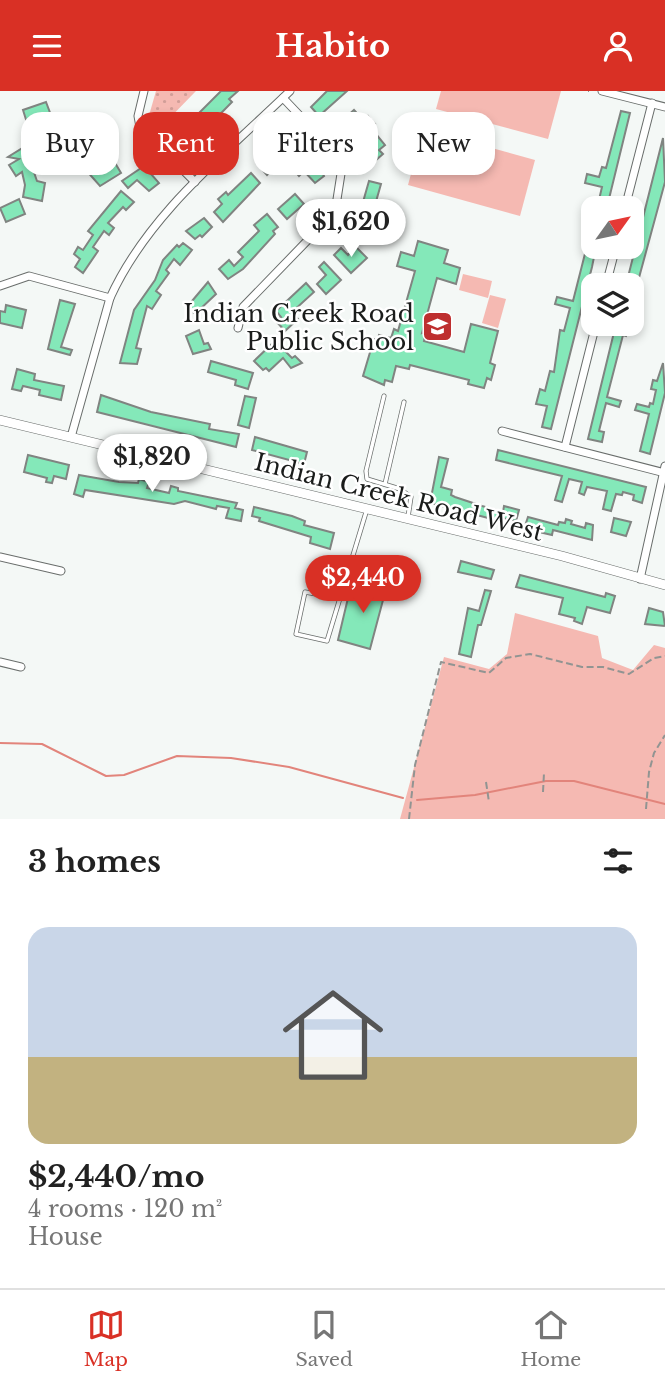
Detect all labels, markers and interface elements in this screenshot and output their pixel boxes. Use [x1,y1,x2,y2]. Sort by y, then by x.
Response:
text: Habito [275,26,390,66]
icon: menu [28,27,66,65]
icon: person [599,27,637,65]
chip: Buy [21,112,119,175]
chip: Rent [133,112,239,175]
chip: Filters [253,112,378,175]
chip: New [392,112,495,175]
north arrow [581,196,644,259]
map controls [581,196,644,336]
pin: $1,620 [294,199,408,259]
text: $1,620 [312,208,390,236]
button: layers [581,273,644,336]
place label: Indian Creek Road Public School [183,299,414,356]
school or university icon: Indian Creek Road Public School [420,310,454,344]
pin: $1,820 [95,435,209,494]
text: $1,820 [113,443,191,471]
street label: Indian Creek Road West [252,447,546,547]
pin: $2,440 [306,555,420,615]
text: $2,440 [321,564,405,592]
icon: filters [599,842,637,880]
text: 3 homes [28,843,161,880]
icon: home [270,972,396,1098]
text: $2,440/mo [28,1158,205,1195]
text: 4 rooms · 120 m² [28,1195,222,1223]
text: House [28,1223,103,1251]
tab: Map [84,1306,128,1371]
tab: Saved [296,1306,353,1371]
tab: Home [520,1306,581,1371]

